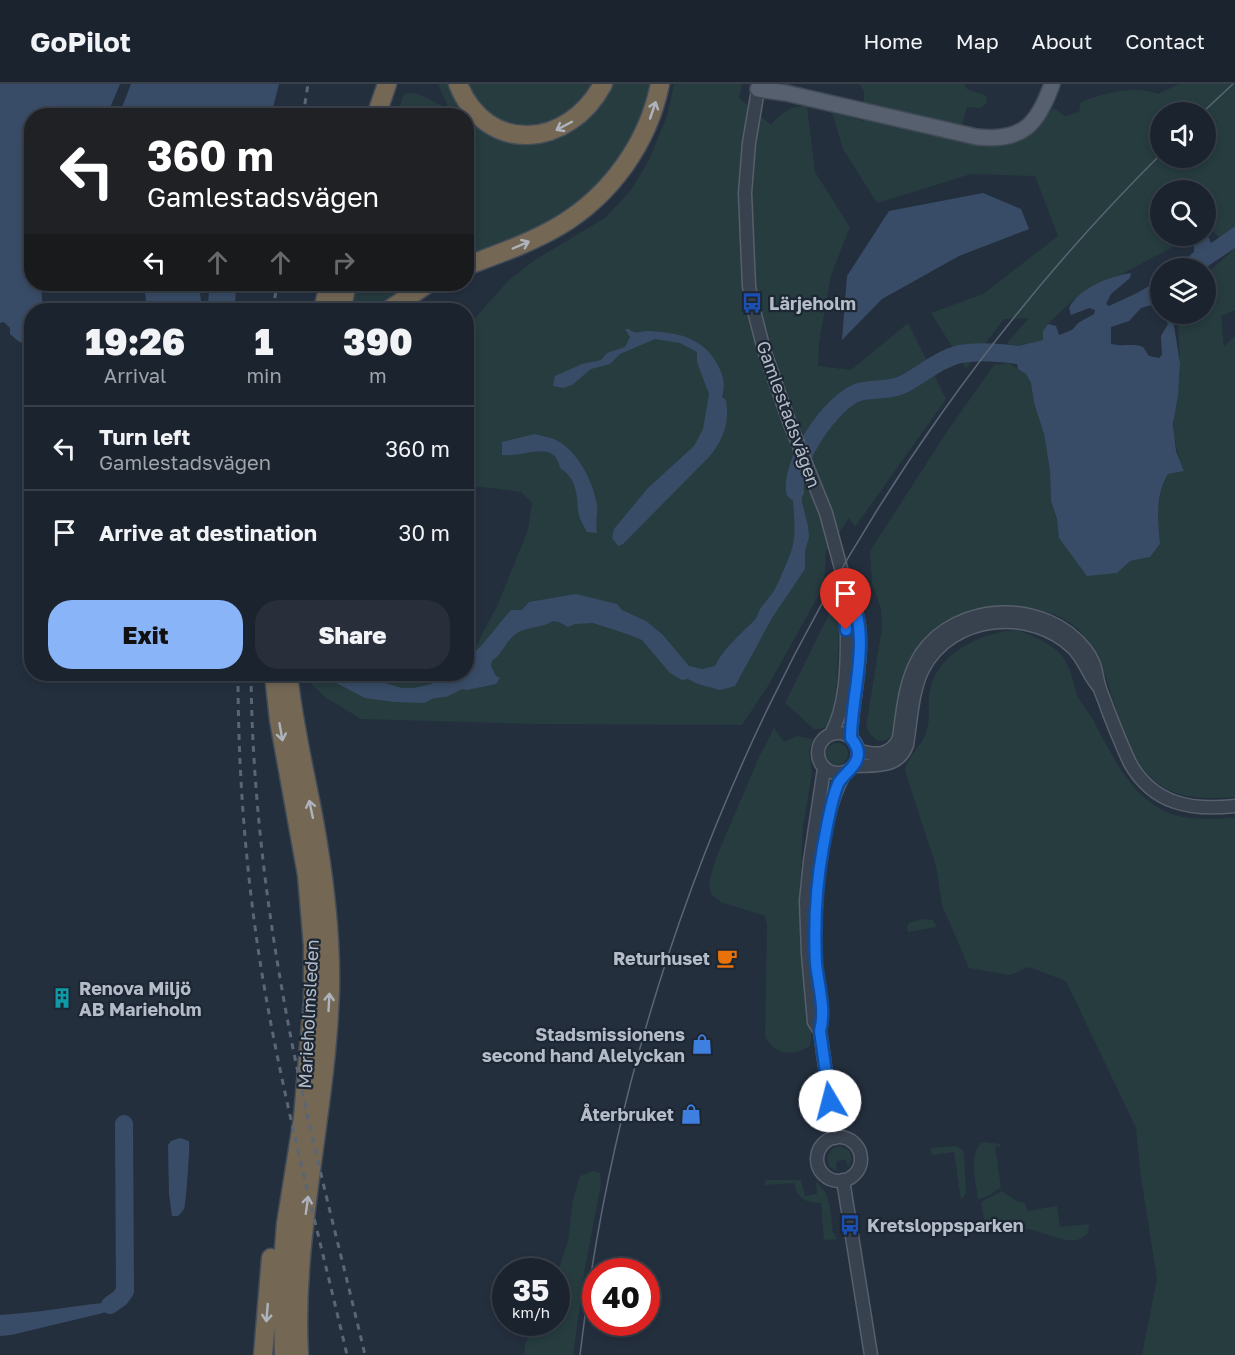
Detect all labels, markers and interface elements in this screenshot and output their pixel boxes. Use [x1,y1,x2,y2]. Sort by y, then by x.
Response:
text: GoPilot [30,25,131,58]
text: Home [863,28,923,54]
text: Map [956,28,999,54]
text: About [1032,28,1092,54]
text: Contact [1125,28,1205,54]
one-way arrow [648,101,659,120]
map controls [1150,102,1216,324]
button: sound [1150,102,1216,168]
one-way arrow [556,120,573,132]
text: 360 m [147,130,274,180]
icon: left [48,132,126,210]
button: search [1150,180,1216,246]
text: Gamlestadsvägen [147,181,379,213]
one-way arrow [511,239,530,250]
icon: left [138,246,171,279]
icon: ahead [201,246,234,279]
icon: ahead [264,246,297,279]
icon: right [327,246,360,279]
button: layers [1150,258,1216,324]
bus stop icon: Lärjeholm [740,291,764,315]
place label: Lärjeholm [769,292,856,314]
text: 19:26 [85,320,185,363]
text: 1 [255,320,274,363]
text: 390 [343,320,413,363]
street label: Gamlestadsvägen [752,337,826,491]
text: Arrival [104,363,167,387]
text: min [246,363,282,387]
text: m [369,363,387,387]
text: Turn left [99,423,190,450]
icon: left [48,432,81,465]
text: 360 m [385,435,450,462]
text: Gamlestadsvägen [99,450,271,474]
icon: arrive [48,516,81,549]
text: Arrive at destination [99,519,317,546]
text: 30 m [399,519,450,546]
pin [820,568,871,630]
icon: arrive [829,577,862,610]
button: Exit [48,600,243,669]
button: Share [255,600,450,669]
one-way arrow [276,721,287,741]
one-way arrow [305,799,316,819]
street label: Marieholmsleden [293,939,323,1089]
cafe icon: Returhuset [715,946,739,970]
place label: Returhuset [613,947,710,969]
place label: Renova Miljö AB Marieholm [79,977,201,1020]
building icon: Renova Miljö AB Marieholm [50,986,74,1010]
one-way arrow [324,993,335,1013]
place label: Stadsmissionens second hand Alelyckan [482,1023,685,1066]
shop icon: Stadsmissionens second hand Alelyckan [690,1032,714,1056]
position arrow [798,1069,862,1133]
shop icon: Återbruket [679,1102,703,1126]
place label: Återbruket [580,1103,674,1125]
one-way arrow [302,1196,313,1215]
bus stop icon: Kretsloppsparken [838,1213,862,1237]
place label: Kretsloppsparken [867,1214,1024,1236]
speed limit sign: 40 [582,1258,660,1336]
text: 35 [513,1272,549,1308]
one-way arrow [261,1303,272,1323]
text: km/h [512,1303,550,1321]

